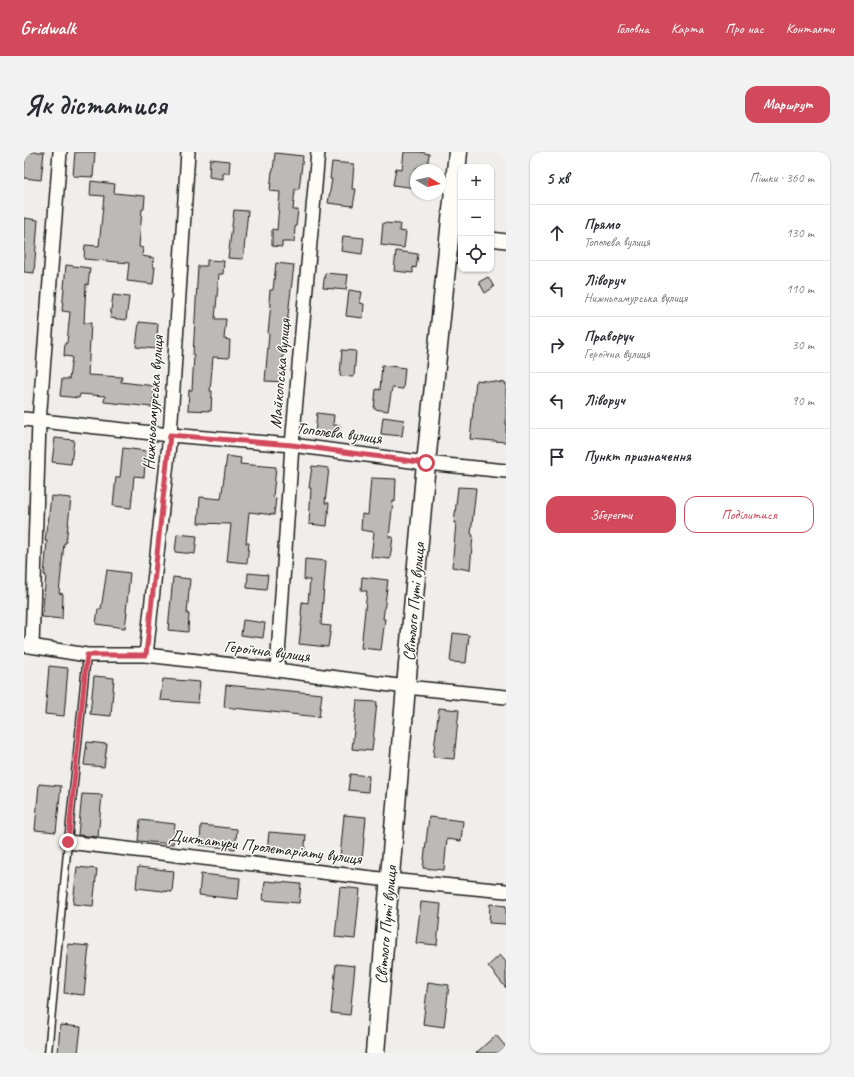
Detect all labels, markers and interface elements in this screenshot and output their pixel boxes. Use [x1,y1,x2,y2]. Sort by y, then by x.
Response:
text: Gridwalk [20,16,76,40]
text: Головна [616,20,649,37]
text: Карта [671,20,703,37]
text: Про нас [725,20,764,37]
text: Контакти [786,20,834,37]
button: Маршрут [745,86,830,123]
text: Як дістатися [24,87,167,122]
north arrow [410,164,446,200]
map controls [458,164,494,272]
button: + [458,164,494,200]
text: 5 хв [546,168,569,189]
text: Пішки · 360 m [750,170,814,186]
button: − [458,200,494,236]
text: Прямо [584,215,620,234]
icon: ahead [546,222,568,244]
text: 130 m [786,225,814,241]
text: Тополєва вулиця [584,234,650,250]
button: locate [458,236,494,272]
text: Ліворуч [584,271,625,290]
icon: left [546,278,568,300]
text: 110 m [786,281,814,297]
text: Нижньоамурська вулиця [584,290,687,306]
street label: Майкопська вулиця [265,317,295,430]
text: Праворуч [584,327,633,346]
street label: Нижньоамурська вулиця [138,333,168,471]
icon: right [546,334,568,356]
text: 30 m [792,337,814,353]
text: Героїчна вулиця [584,346,650,362]
icon: left [546,390,568,412]
text: Ліворуч [584,391,625,410]
text: 90 m [792,393,814,409]
street label: Тополєва вулиця [295,417,384,449]
icon: arrive [546,446,568,468]
text: Пункт призначення [584,447,691,466]
route start [417,454,435,472]
button: Зберегти [546,496,676,533]
button: Поділитися [684,496,814,533]
street label: Світлого Путі вулиця [398,541,430,662]
street label: Героїчна вулиця [223,635,312,667]
street label: Диктатури Пролетаріату вулиця [168,825,364,869]
route end [59,833,77,851]
street label: Світлого Путі вулиця [370,864,402,985]

